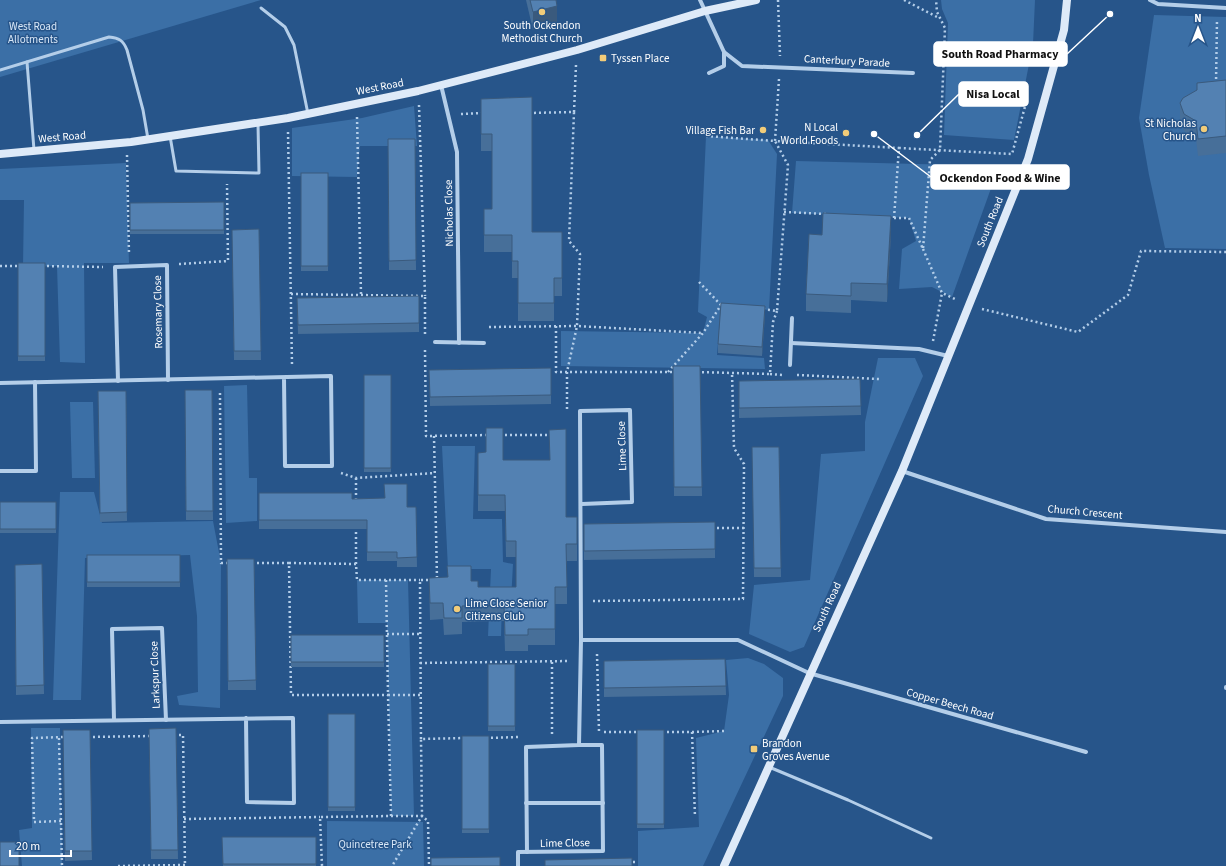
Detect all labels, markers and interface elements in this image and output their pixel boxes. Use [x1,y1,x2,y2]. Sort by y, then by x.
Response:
marker: South Ockendon Methodist Church [537,7,547,17]
north arrow [1178,8,1218,48]
text: N [1194,11,1202,26]
place label: South Ockendon Methodist Church [501,18,583,46]
park label: West Road Allotments [8,19,58,47]
callout: South Road Pharmacy [934,42,1067,66]
text: South Road Pharmacy [942,46,1059,63]
place label: Tyssen Place [611,51,670,66]
street label: Canterbury Parade [804,51,891,71]
marker: Tyssen Place [598,53,608,63]
street label: West Road [355,75,405,99]
callout: Nisa Local [959,82,1028,106]
text: Nisa Local [966,86,1020,103]
place label: St Nicholas Church [1145,116,1196,144]
place label: N Local World Foods [781,120,838,148]
place label: Village Fish Bar [686,123,755,138]
marker: St Nicholas Church [1199,124,1209,134]
marker: Village Fish Bar [758,125,768,135]
street label: West Road [37,127,87,147]
marker: N Local World Foods [841,128,851,138]
callout: Ockendon Food & Wine [931,165,1069,189]
text: Ockendon Food & Wine [939,170,1061,187]
street label: Nicholas Close [441,179,457,247]
street label: South Road [973,194,1007,250]
street label: Rosemary Close [150,275,166,349]
street label: Lime Close [614,420,630,471]
street label: Church Crescent [1047,501,1123,523]
street label: South Road [809,580,845,634]
place label: Lime Close Senior Citizens Club [465,596,547,624]
marker: Lime Close Senior Citizens Club [452,604,462,614]
street label: Larkspur Close [146,640,164,709]
street label: Copper Beech Road [905,684,995,724]
place label: Brandon Groves Avenue [762,736,830,764]
marker: Brandon Groves Avenue [749,744,759,754]
scale bar [10,832,71,858]
street label: Lime Close [540,835,591,851]
park label: Quincetree Park [338,837,412,852]
text: 20 m [16,838,40,855]

